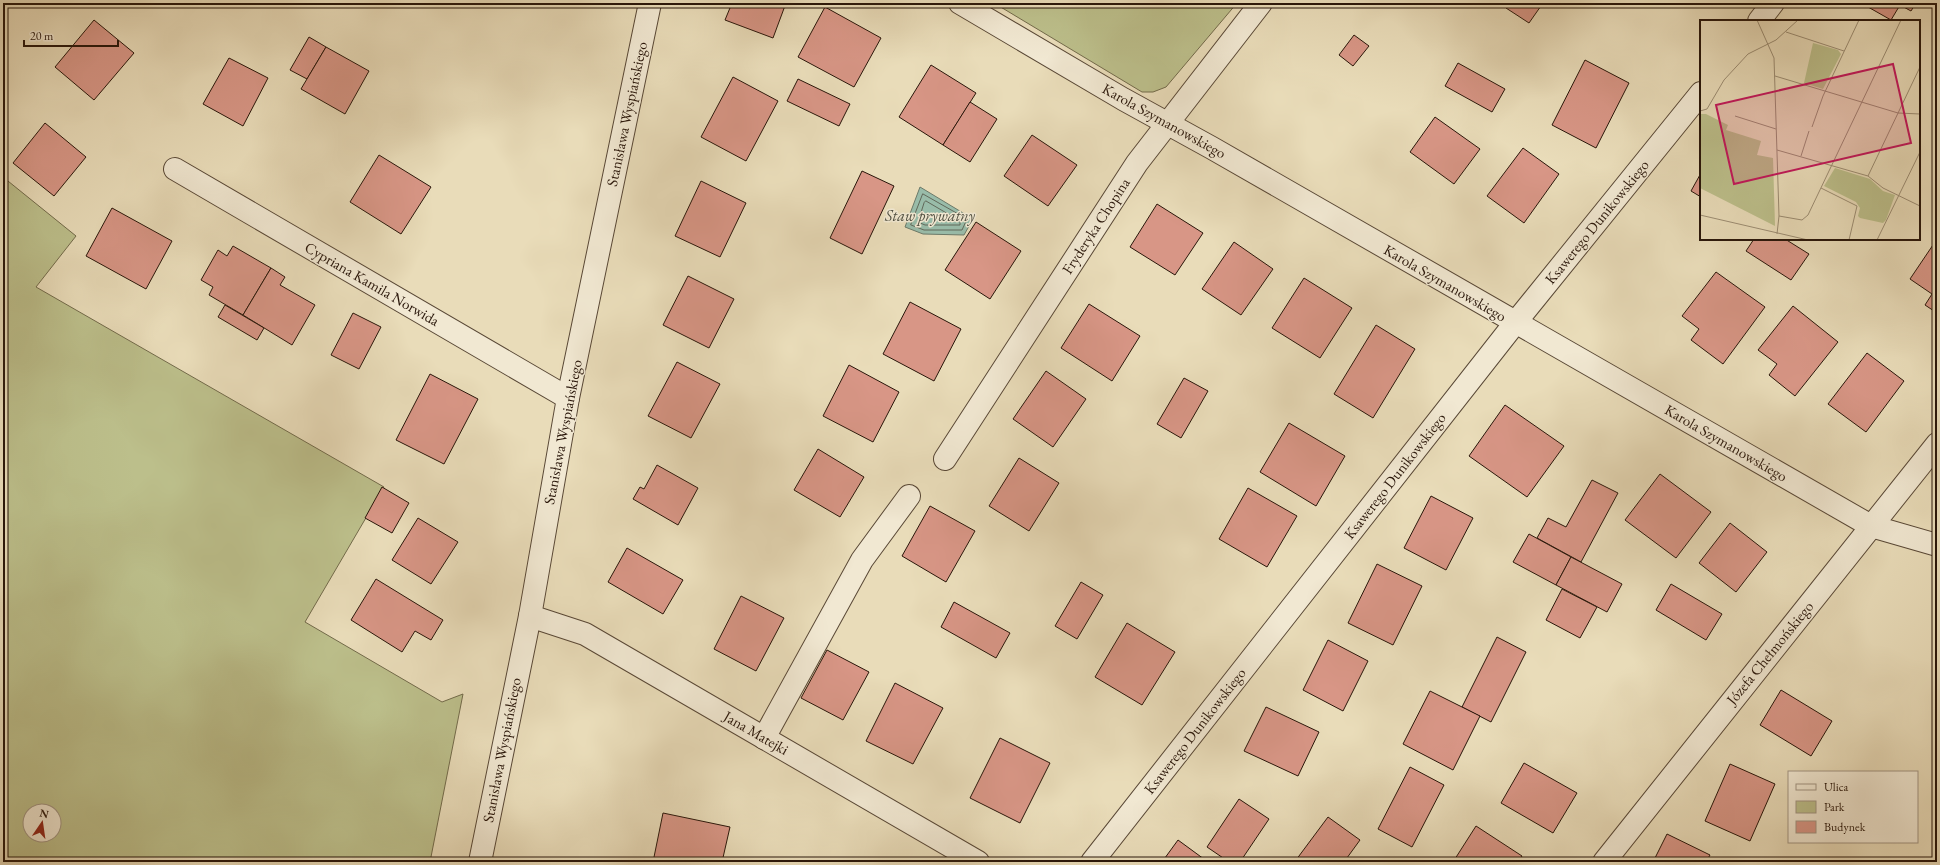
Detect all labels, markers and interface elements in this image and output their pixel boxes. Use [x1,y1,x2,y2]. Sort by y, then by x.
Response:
inset map [1700,20,1920,240]
scale bar [24,22,118,48]
text: 20 m [30,28,54,44]
street label: Stanisława Wyspiańskiego [602,40,651,188]
street label: Karola Szymanowskiego [1099,79,1229,162]
street label: Ksawerego Dunikowskiego [1540,155,1653,288]
street label: Fryderyka Chopina [1057,174,1134,277]
water label: Staw prywatny [884,205,975,226]
street label: Cypriana Kamila Norwida [301,237,443,330]
street label: Karola Szymanowskiego [1380,240,1510,325]
street label: Stanisława Wyspiańskiego [539,358,586,506]
street label: Karola Szymanowskiego [1661,400,1791,485]
street label: Ksawerego Dunikowskiego [1339,409,1450,543]
street label: Józefa Chełmońskiego [1721,597,1817,710]
street label: Ksawerego Dunikowskiego [1139,664,1250,798]
street label: Stanisława Wyspiańskiego [478,676,525,824]
street label: Jana Matejki [719,705,792,759]
legend [1788,771,1918,843]
text: Ulica [1824,779,1848,795]
text: Park [1824,799,1845,815]
north arrow [22,803,62,843]
text: N [38,805,50,821]
text: Budynek [1824,819,1866,835]

